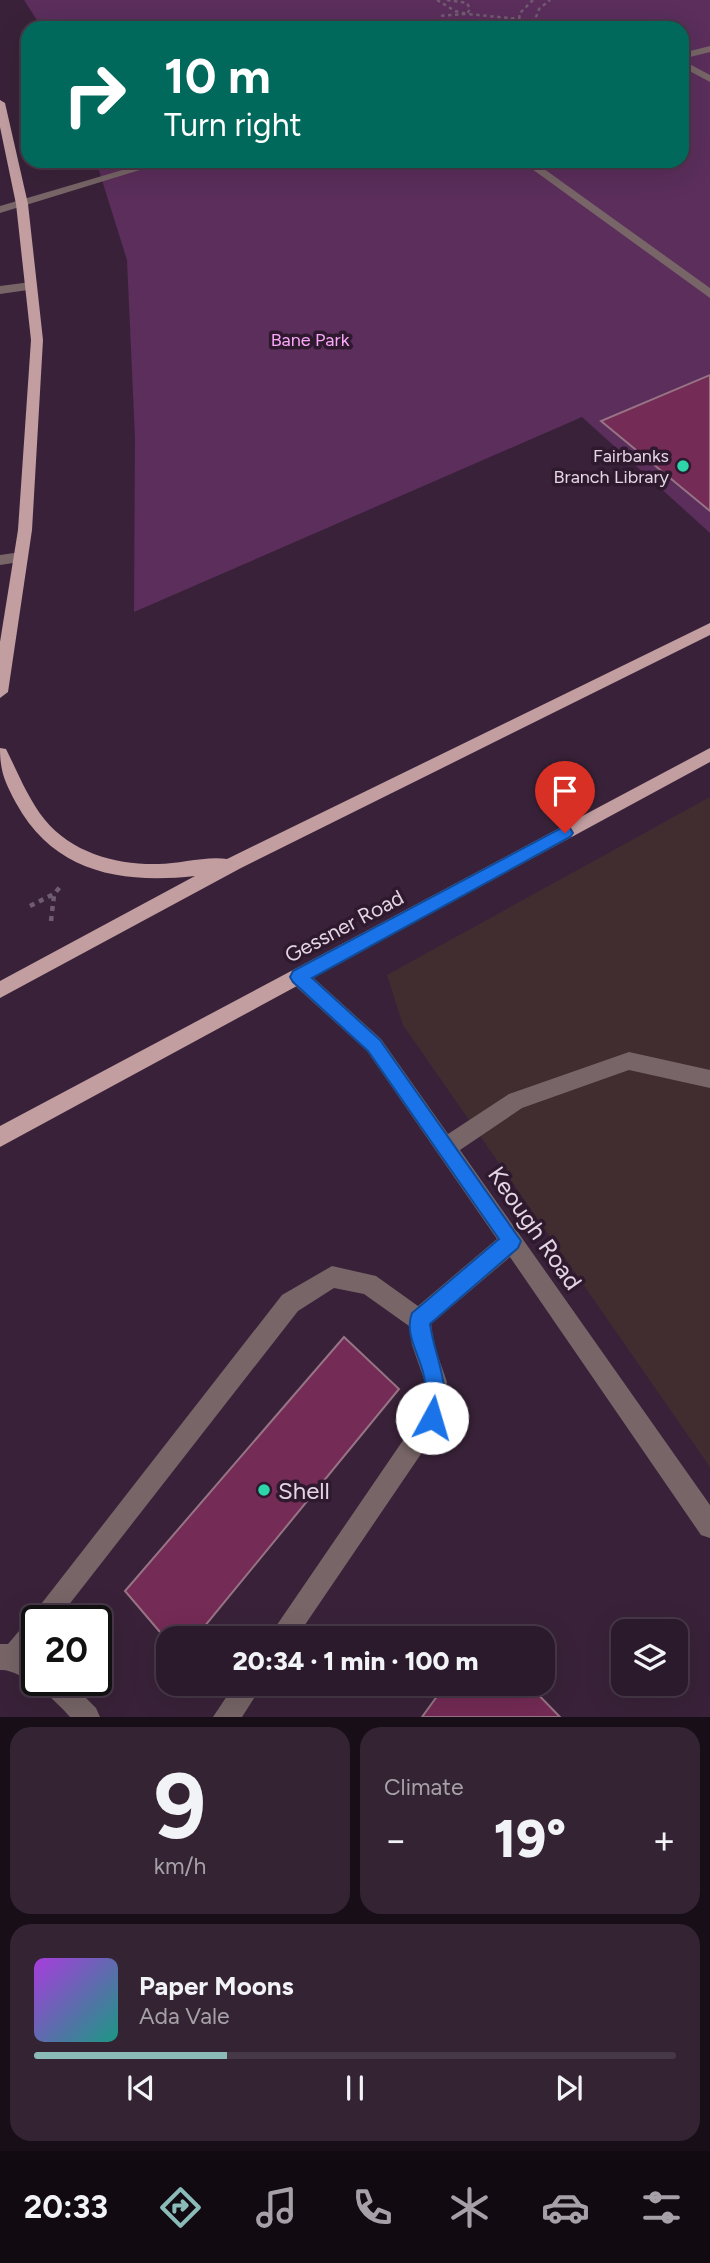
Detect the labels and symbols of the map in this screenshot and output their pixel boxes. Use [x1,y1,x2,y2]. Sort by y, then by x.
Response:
park label: Bane Park [271,329,350,351]
place label: Fairbanks Branch Library [554,445,670,488]
marker: Fairbanks Branch Library [675,458,691,474]
pin [535,761,595,833]
street label: Gessner Road [280,884,408,968]
street label: Keough Road [482,1161,588,1295]
position arrow [395,1381,469,1455]
place label: Shell [278,1476,330,1505]
marker: Shell [256,1482,272,1498]
speed limit sign: 20 [21,1605,112,1696]

